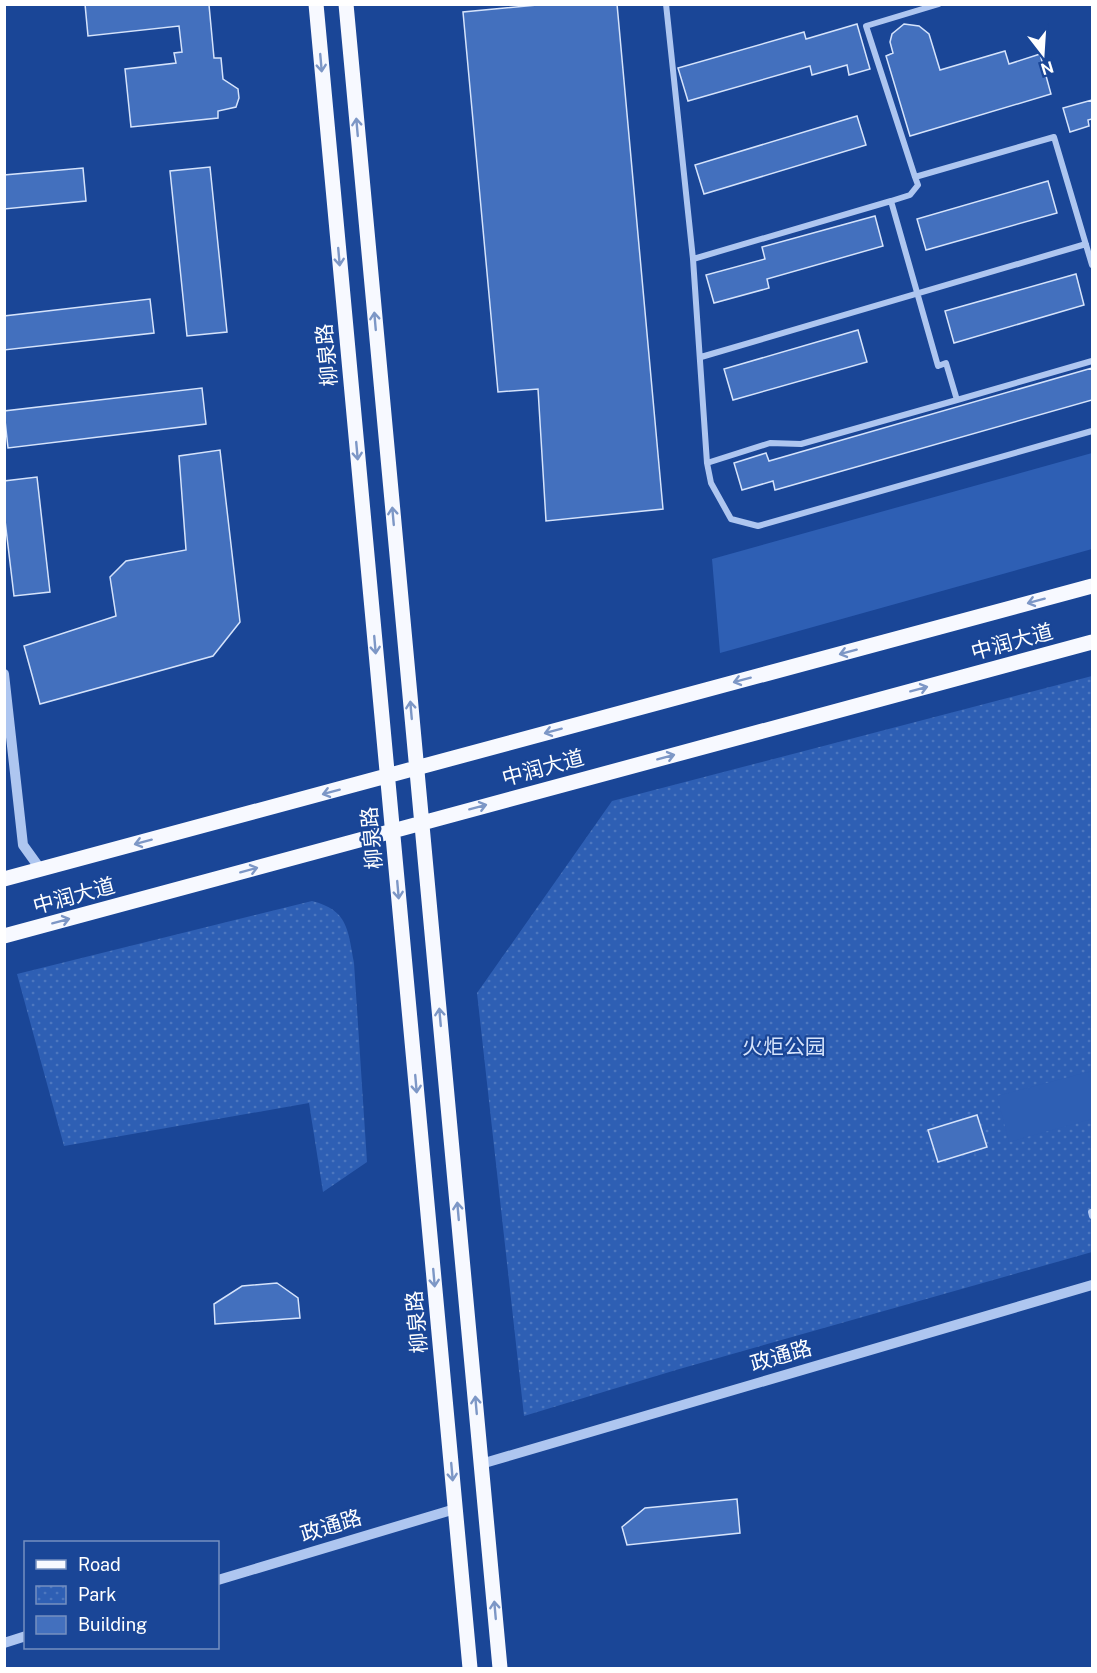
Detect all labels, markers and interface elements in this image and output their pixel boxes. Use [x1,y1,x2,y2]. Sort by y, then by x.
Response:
north arrow [1013,24,1073,84]
one-way arrow [316,52,327,72]
text: N [1038,57,1056,79]
one-way arrow [351,118,362,138]
one-way arrow [334,246,345,266]
one-way arrow [369,312,380,332]
street label: 柳泉路 [311,323,342,388]
one-way arrow [352,441,363,461]
one-way arrow [387,506,398,526]
one-way arrow [1027,596,1046,607]
street label: 中润大道 [968,619,1056,664]
one-way arrow [370,635,381,655]
one-way arrow [839,647,858,658]
one-way arrow [733,675,752,687]
one-way arrow [909,683,928,694]
one-way arrow [405,700,416,720]
one-way arrow [544,726,563,737]
street label: 中润大道 [499,745,587,790]
one-way arrow [656,750,675,762]
one-way arrow [322,786,341,798]
one-way arrow [468,801,487,812]
street label: 柳泉路 [356,806,387,871]
one-way arrow [134,837,153,849]
one-way arrow [239,864,258,876]
street label: 中润大道 [30,873,118,918]
one-way arrow [393,879,404,899]
one-way arrow [51,914,70,926]
one-way arrow [434,1008,445,1028]
park label: 火炬公园 [742,1034,826,1059]
one-way arrow [411,1073,422,1093]
one-way arrow [452,1202,463,1222]
one-way arrow [429,1267,440,1287]
street label: 柳泉路 [401,1290,432,1355]
street label: 政通路 [747,1335,815,1376]
one-way arrow [470,1396,481,1416]
one-way arrow [447,1462,458,1481]
street label: 政通路 [297,1504,365,1547]
legend [24,1541,219,1649]
text: Road [78,1554,121,1575]
text: Park [78,1584,116,1605]
one-way arrow [489,1601,500,1621]
text: Building [78,1614,147,1635]

